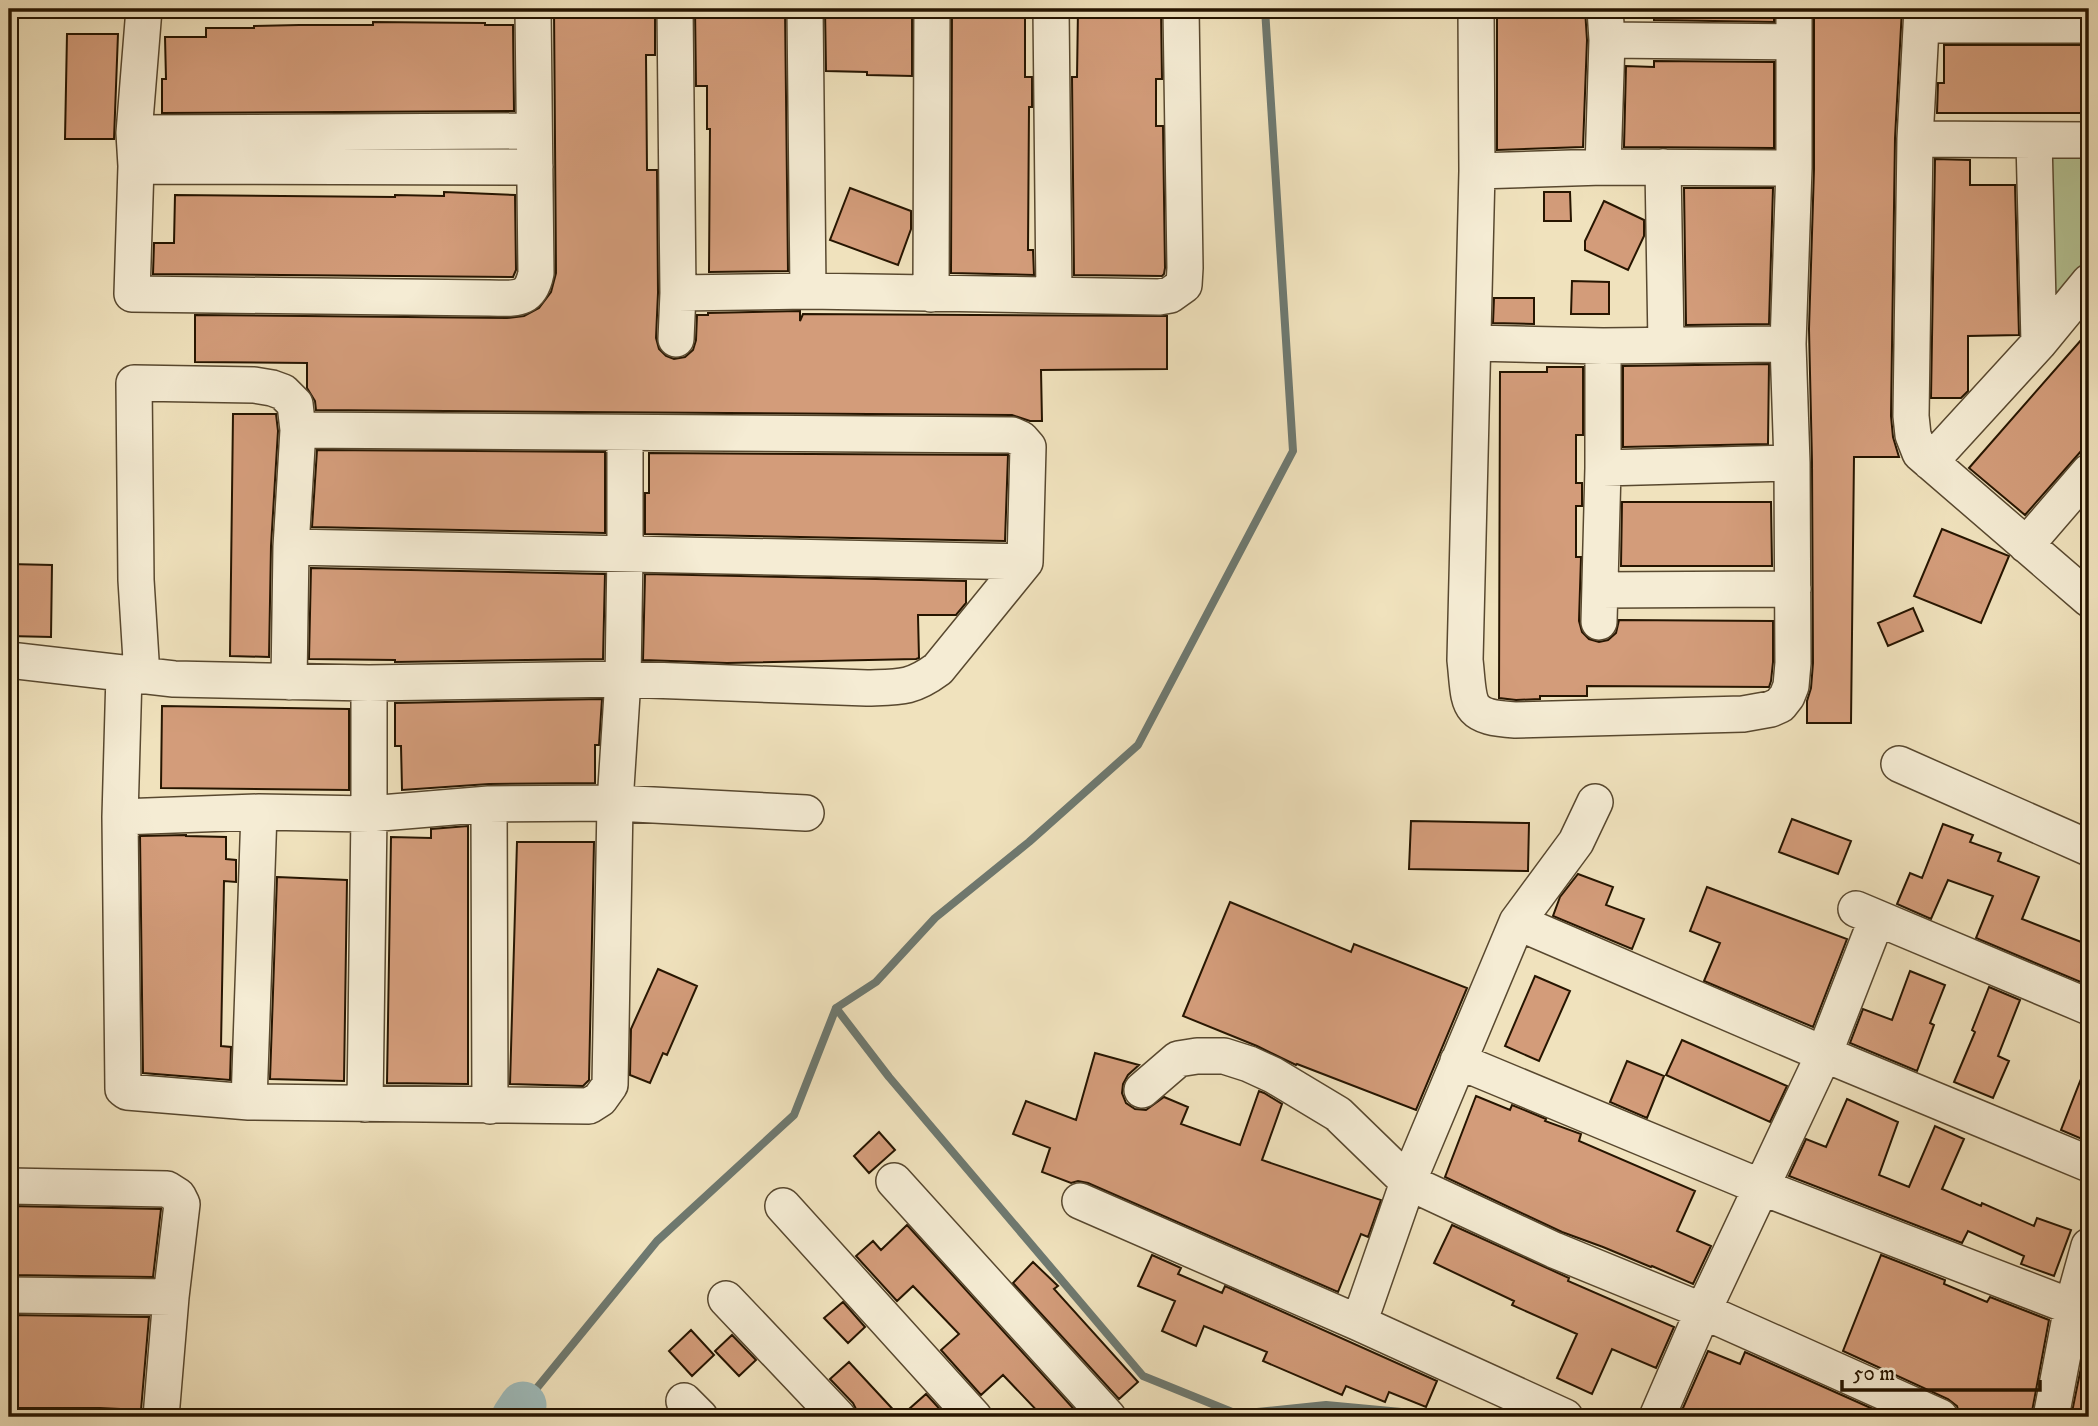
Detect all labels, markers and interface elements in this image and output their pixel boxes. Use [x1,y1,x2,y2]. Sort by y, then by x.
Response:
scale bar [1842,1349,2040,1393]
text: 50 m [1853,1361,1895,1387]

